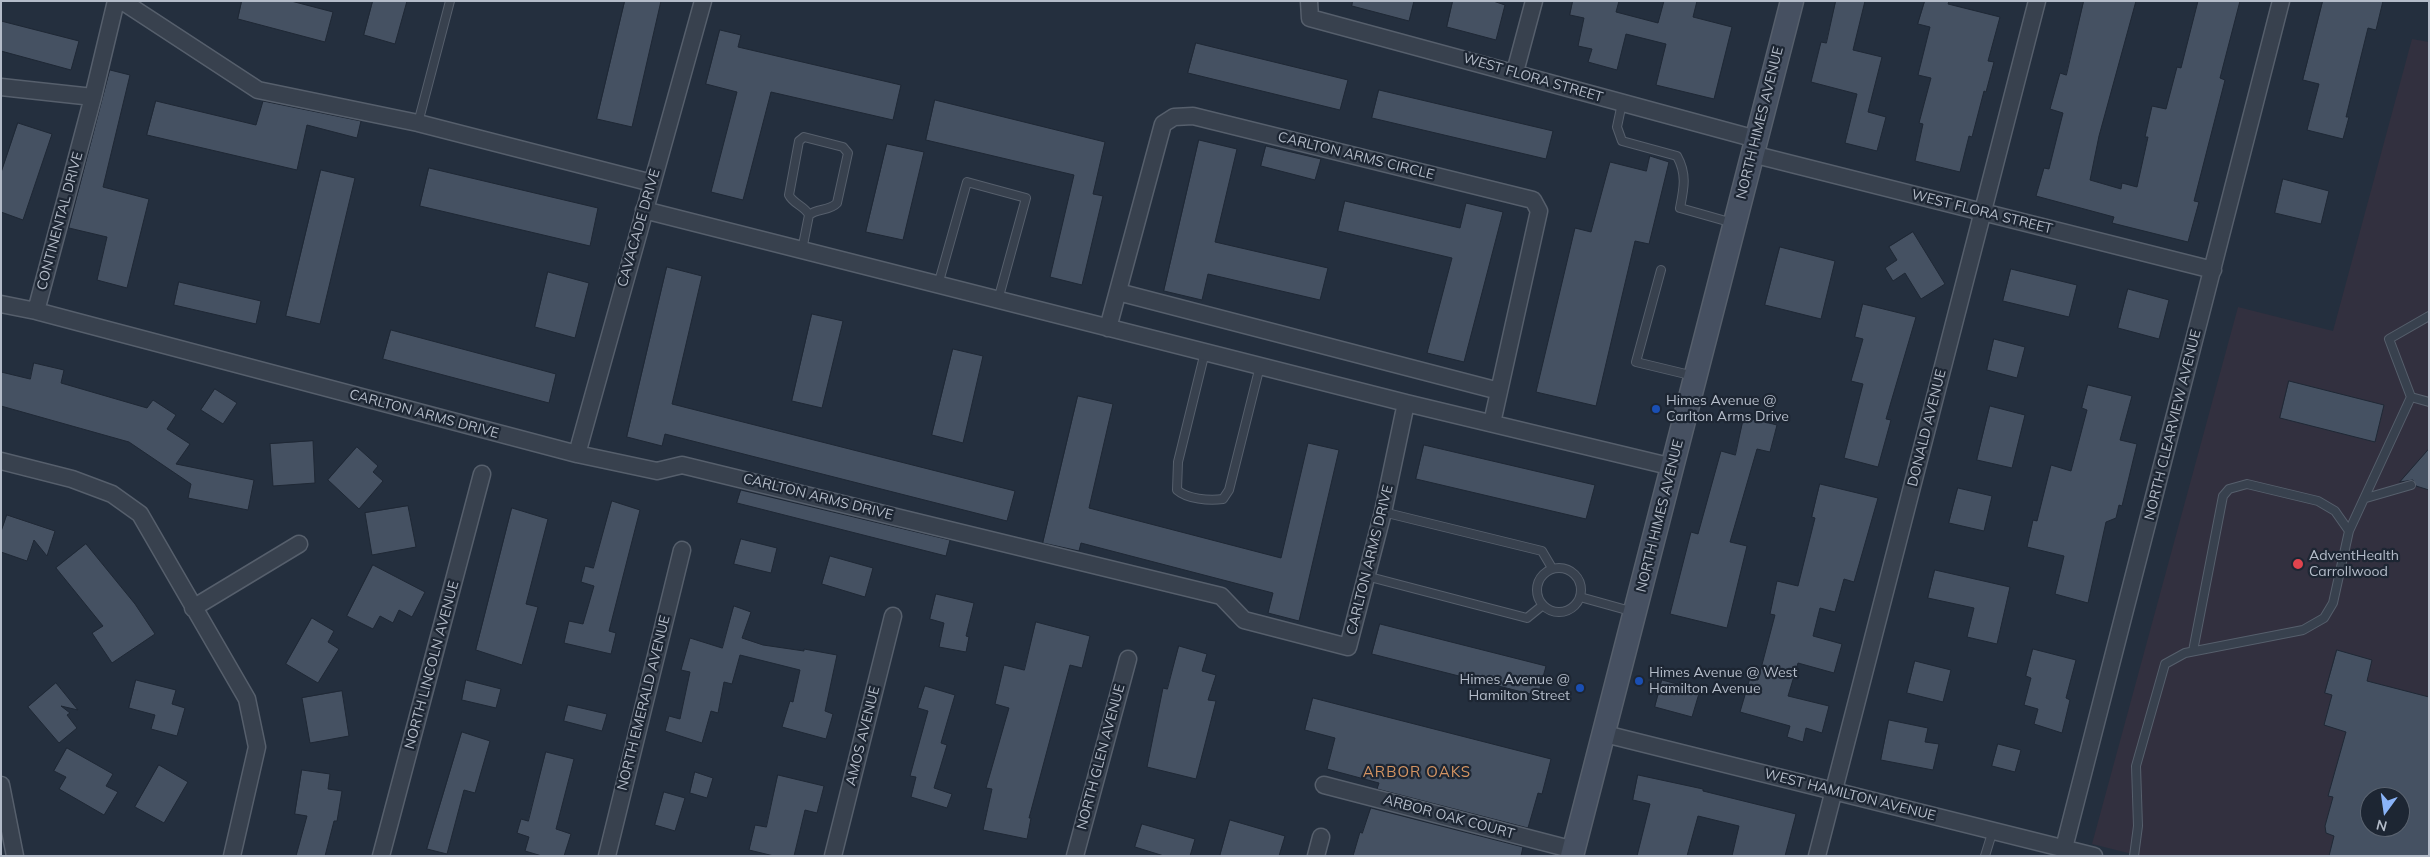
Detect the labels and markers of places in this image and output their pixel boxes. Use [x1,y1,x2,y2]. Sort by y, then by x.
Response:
place label: Himes Avenue @ Carlton Arms Drive [1666,393,1789,426]
marker: Himes Avenue @ Carlton Arms Drive [1650,403,1662,415]
place label: AdventHealth Carrollwood [2309,548,2399,580]
marker: AdventHealth Carrollwood [2291,557,2305,571]
place label: Himes Avenue @ West Hamilton Avenue [1649,665,1797,698]
place label: Himes Avenue @ Hamilton Street [1459,672,1570,704]
marker: Himes Avenue @ West Hamilton Avenue [1633,675,1645,687]
marker: Himes Avenue @ Hamilton Street [1574,682,1586,694]

